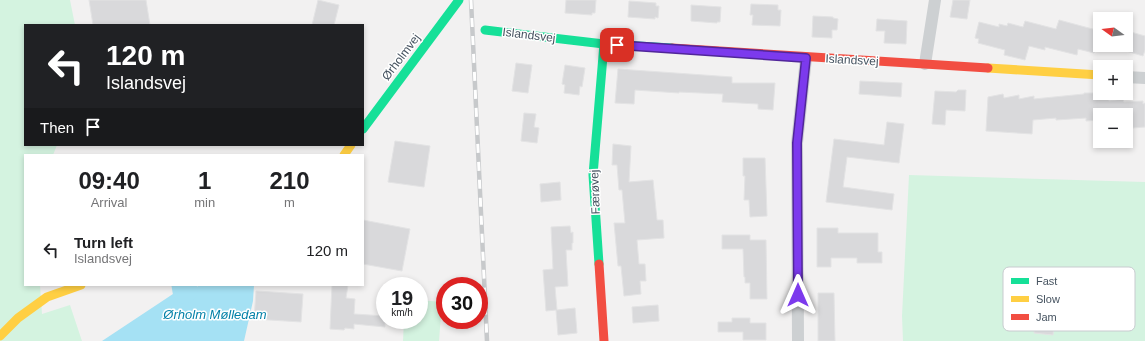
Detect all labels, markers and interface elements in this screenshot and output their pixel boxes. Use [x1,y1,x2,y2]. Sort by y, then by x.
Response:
north arrow [1093,12,1133,52]
map controls [1093,12,1133,148]
street label: Islandsvej [502,25,556,45]
pin [600,28,634,62]
street label: Ørholmvej [379,31,423,83]
icon: arrive [606,34,628,56]
icon: left [40,40,92,92]
text: 120 m [106,40,185,71]
street label: Islandsvej [825,52,879,68]
button: + [1093,60,1133,100]
text: Islandsvej [106,73,186,93]
button: − [1093,108,1133,148]
icon: arrive [82,116,104,138]
text: Then [40,119,74,136]
text: 09:40 [78,167,140,194]
text: 1 [198,167,211,194]
text: 210 [270,167,310,194]
street label: Færøvej [587,169,603,215]
text: Arrival [91,195,128,210]
text: min [194,195,215,210]
text: m [284,195,295,210]
text: Turn left [74,234,133,251]
icon: left [40,239,62,261]
text: 120 m [306,242,348,259]
text: Islandsvej [74,251,132,266]
legend [1003,267,1135,331]
position arrow [777,274,819,316]
text: Fast [1036,275,1057,287]
speed limit sign: 30 [436,277,488,329]
text: 19 [391,287,413,309]
text: Slow [1036,293,1060,305]
water label: Ørholm Mølledam [162,307,267,322]
text: km/h [391,307,413,318]
text: Jam [1036,311,1057,323]

